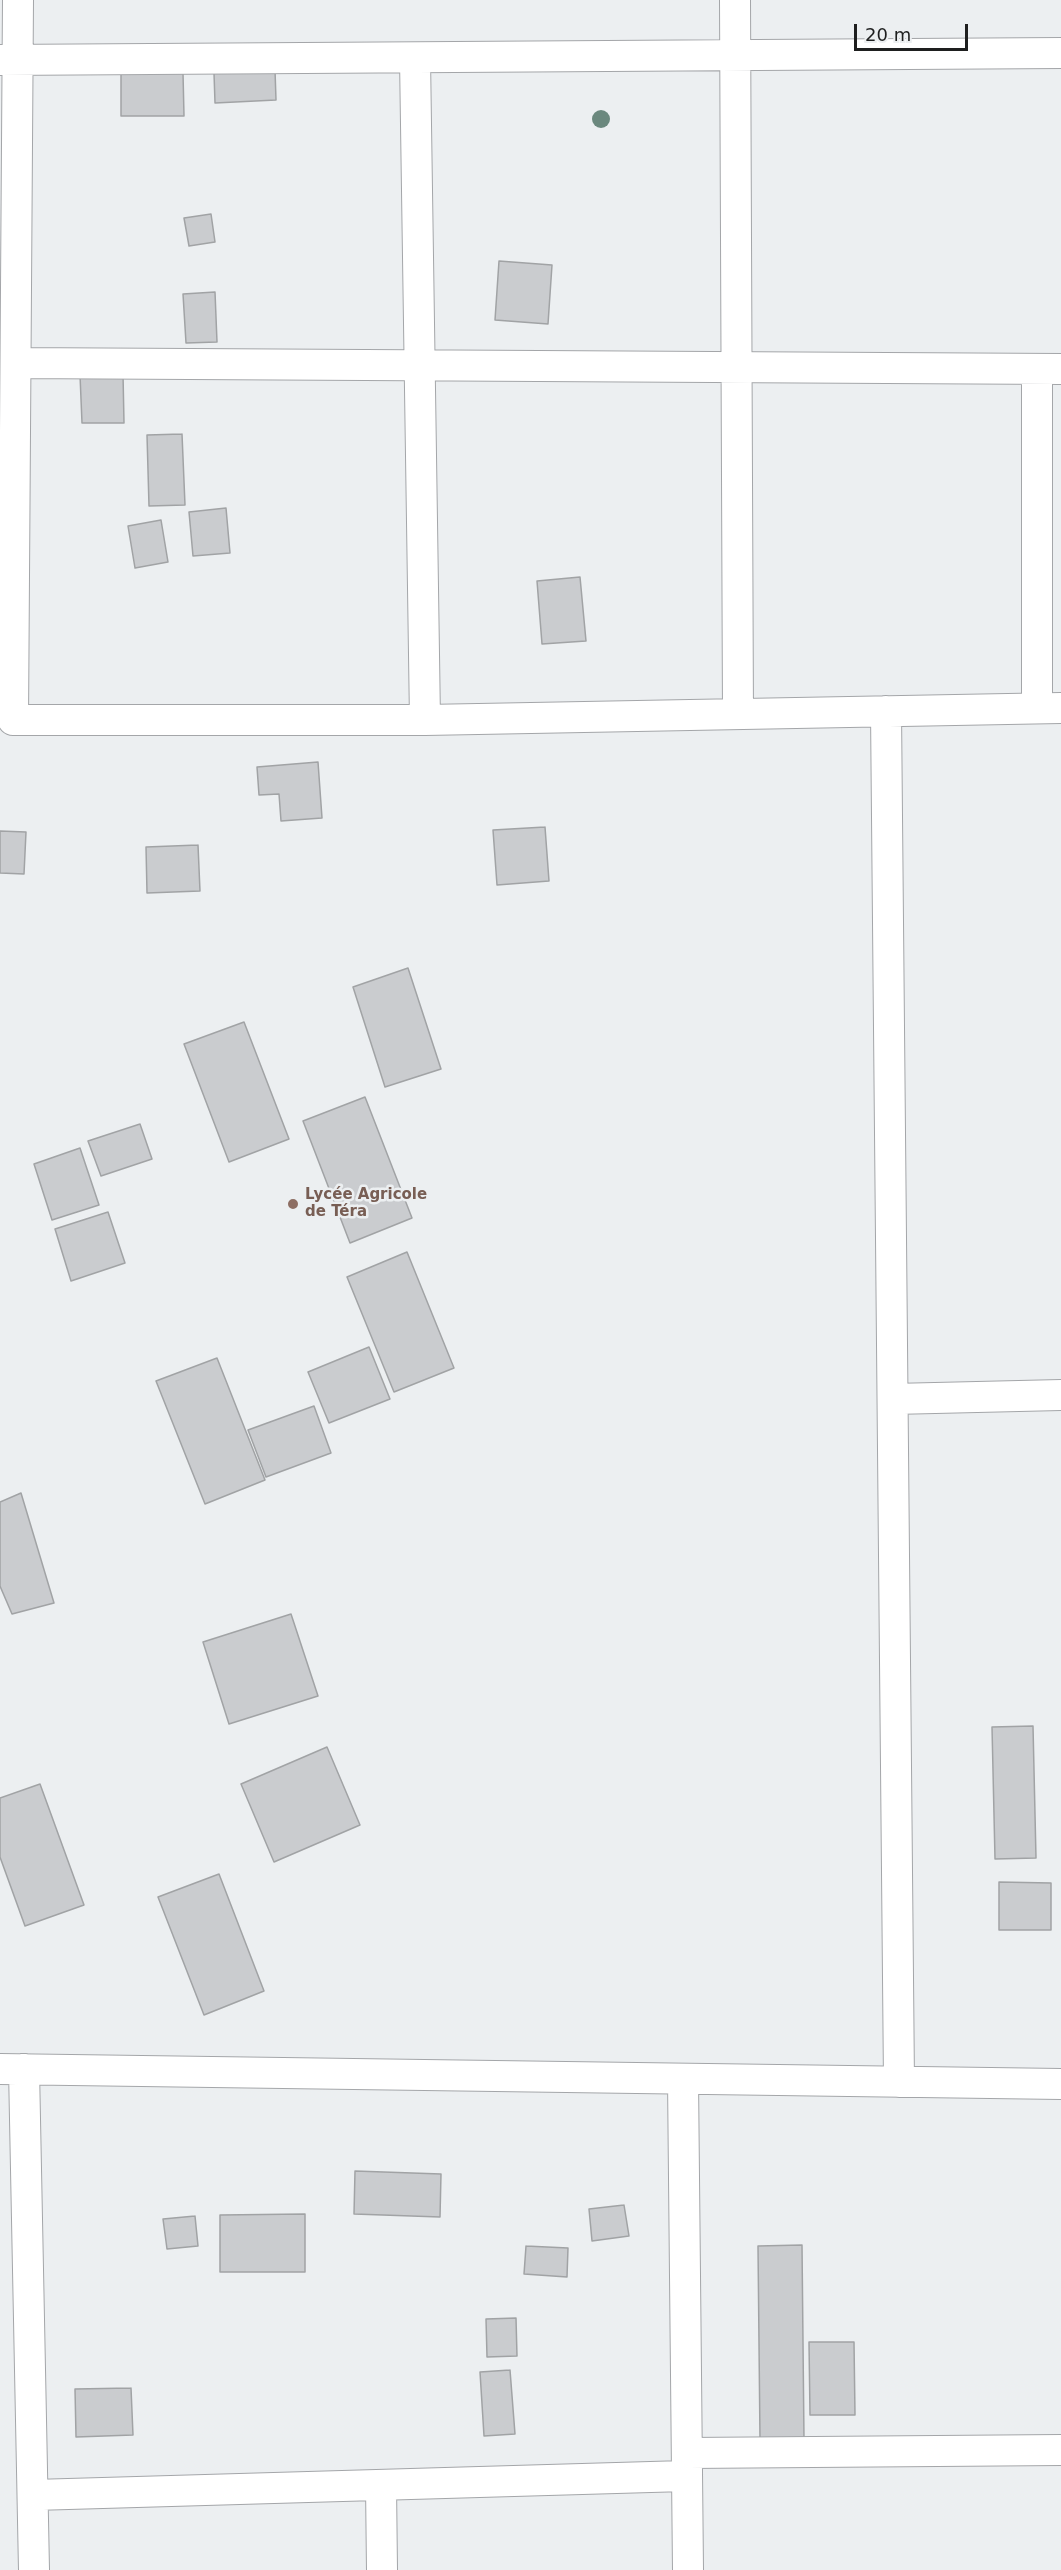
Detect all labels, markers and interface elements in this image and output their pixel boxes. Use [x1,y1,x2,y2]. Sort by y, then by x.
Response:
scale bar [857,12,971,50]
text: 20 m [865,24,911,45]
place label: Lycée Agricole de Téra [305,1186,427,1221]
marker: Lycée Agricole de Téra [286,1197,300,1211]

